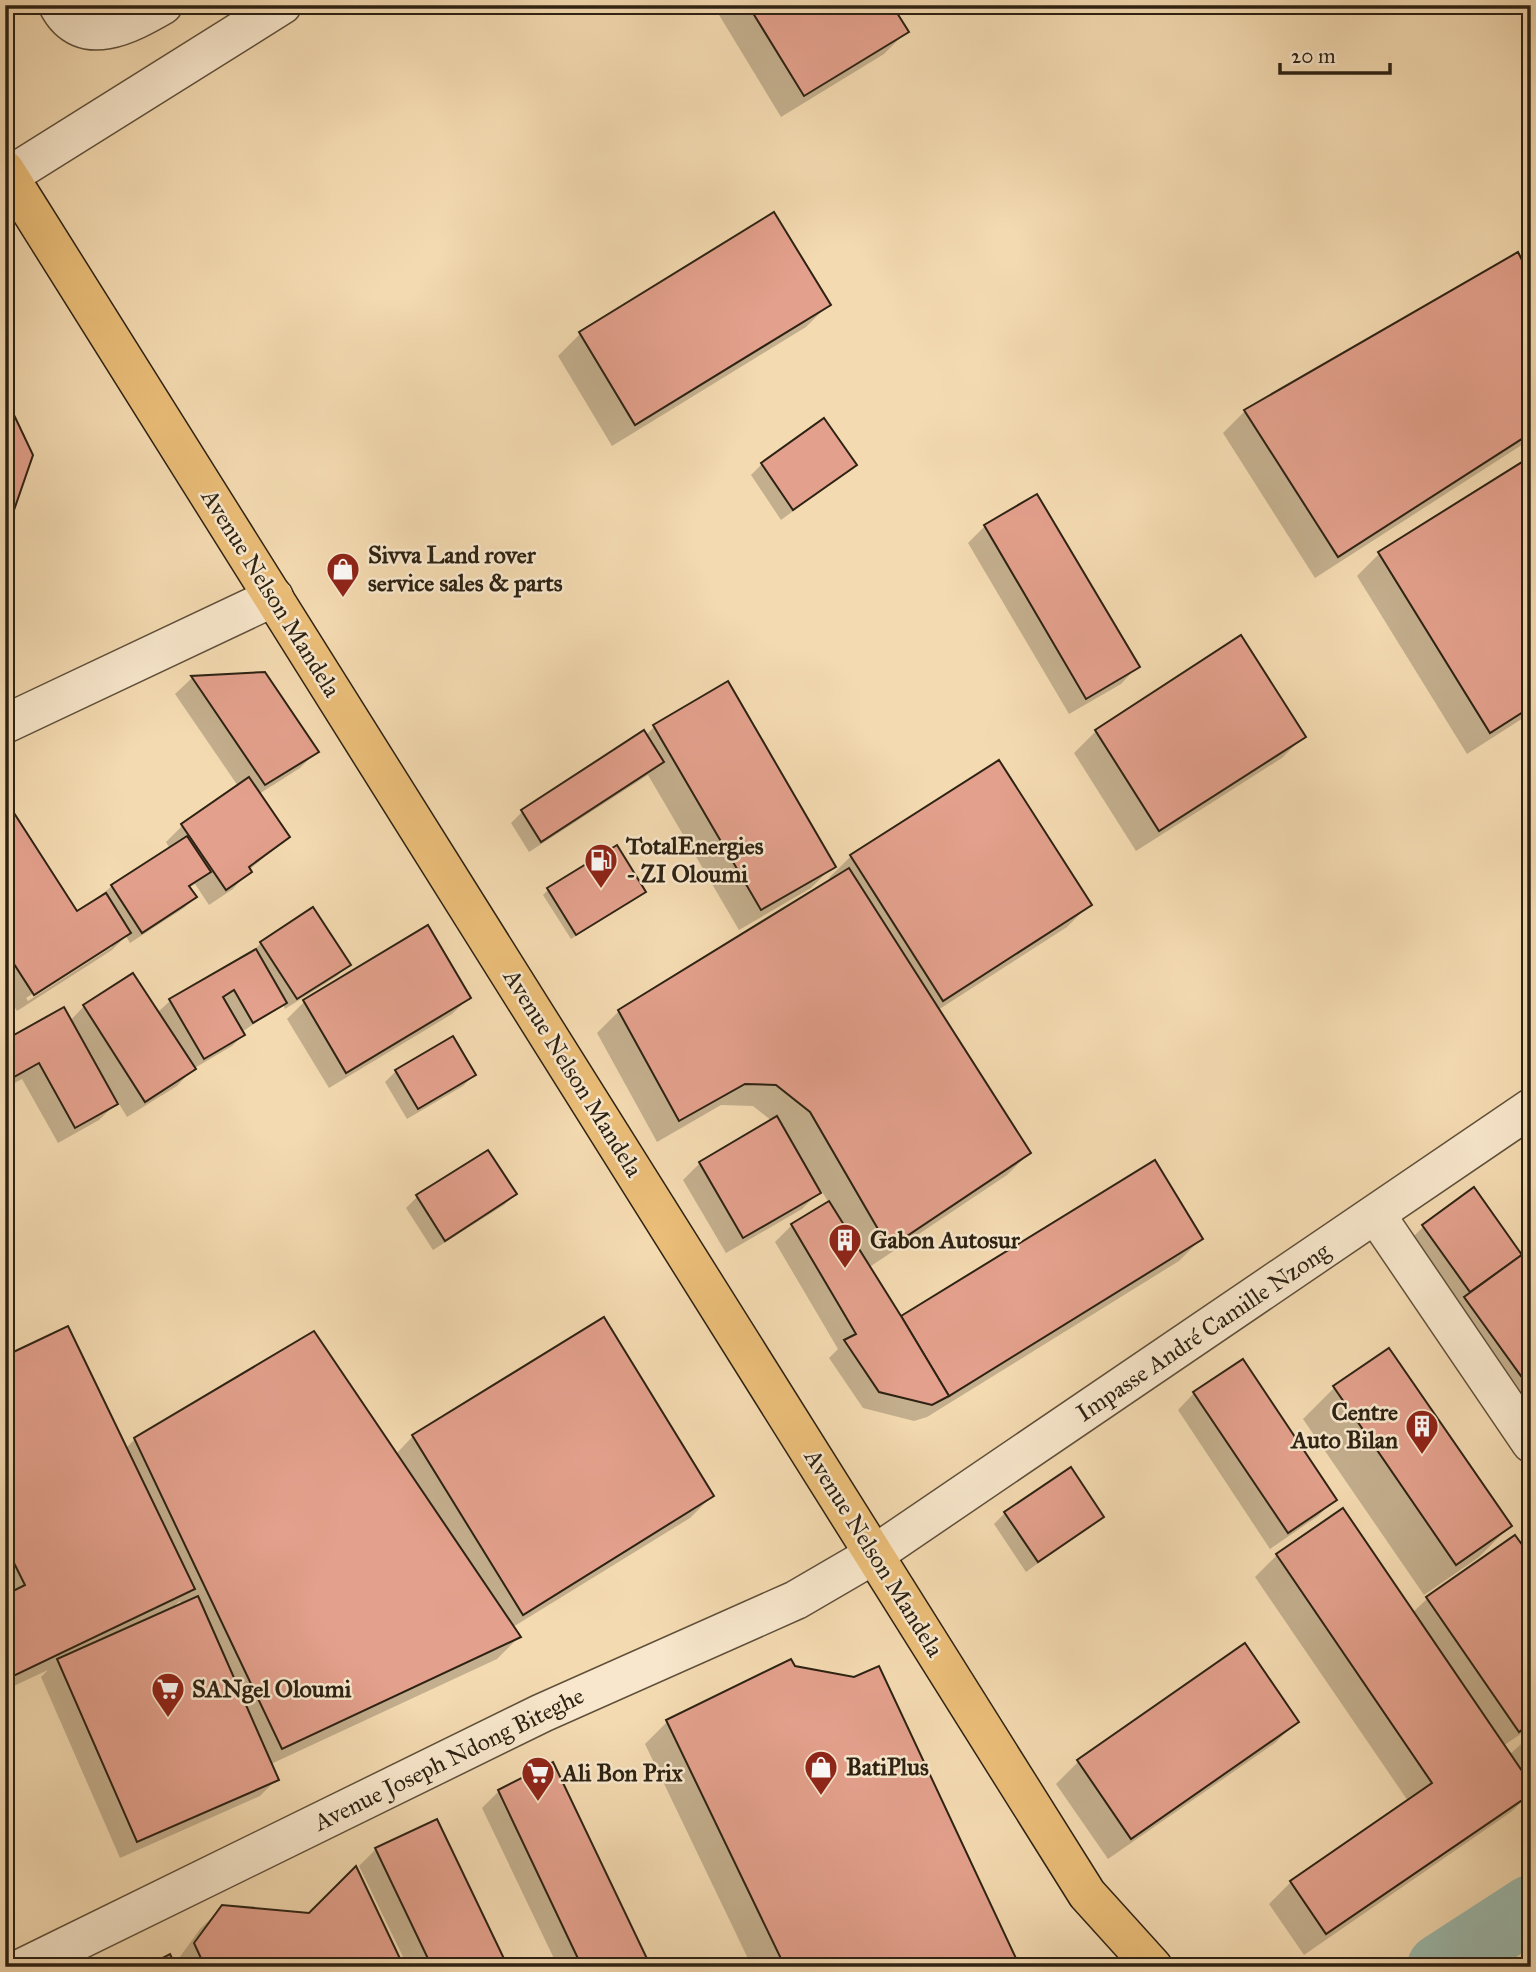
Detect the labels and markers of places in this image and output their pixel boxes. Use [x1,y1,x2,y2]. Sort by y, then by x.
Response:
place label: Sivva Land rover service sales & parts [368,540,563,598]
shop icon: Sivva Land rover service sales & parts [324,550,362,599]
place label: TotalEnergies - ZI Oloumi [625,831,764,889]
fuel station icon: TotalEnergies - ZI Oloumi [582,841,620,890]
building icon: Gabon Autosur [826,1221,864,1270]
place label: Gabon Autosur [870,1225,1021,1255]
place label: Centre Auto Bilan [1289,1397,1398,1455]
building icon: Centre Auto Bilan [1403,1407,1441,1456]
supermarket icon: SANgel Oloumi [149,1670,187,1719]
place label: SANgel Oloumi [192,1674,352,1704]
shop icon: BatiPlus [802,1748,840,1797]
place label: BatiPlus [846,1752,929,1782]
supermarket icon: Ali Bon Prix [519,1754,557,1803]
place label: Ali Bon Prix [560,1758,683,1788]

